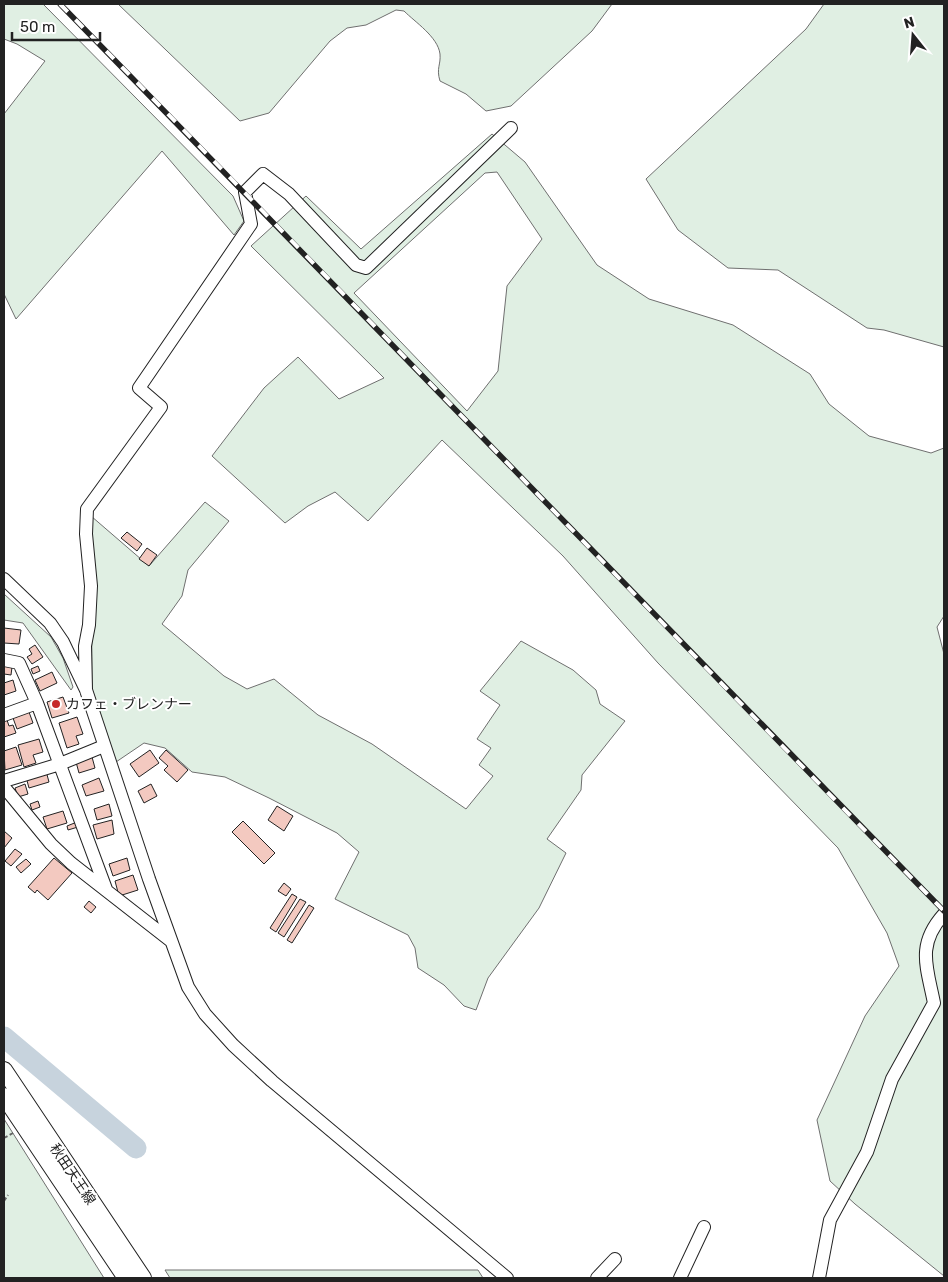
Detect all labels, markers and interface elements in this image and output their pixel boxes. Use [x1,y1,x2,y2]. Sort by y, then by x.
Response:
scale bar [12,10,100,42]
north arrow [888,10,938,60]
text: N [902,13,917,33]
text: 50 m [20,18,55,36]
place label: カフェ・ブレンナー [66,696,192,713]
marker: カフェ・ブレンナー [50,698,62,710]
street label: 秋田天王線 [46,1141,99,1208]

